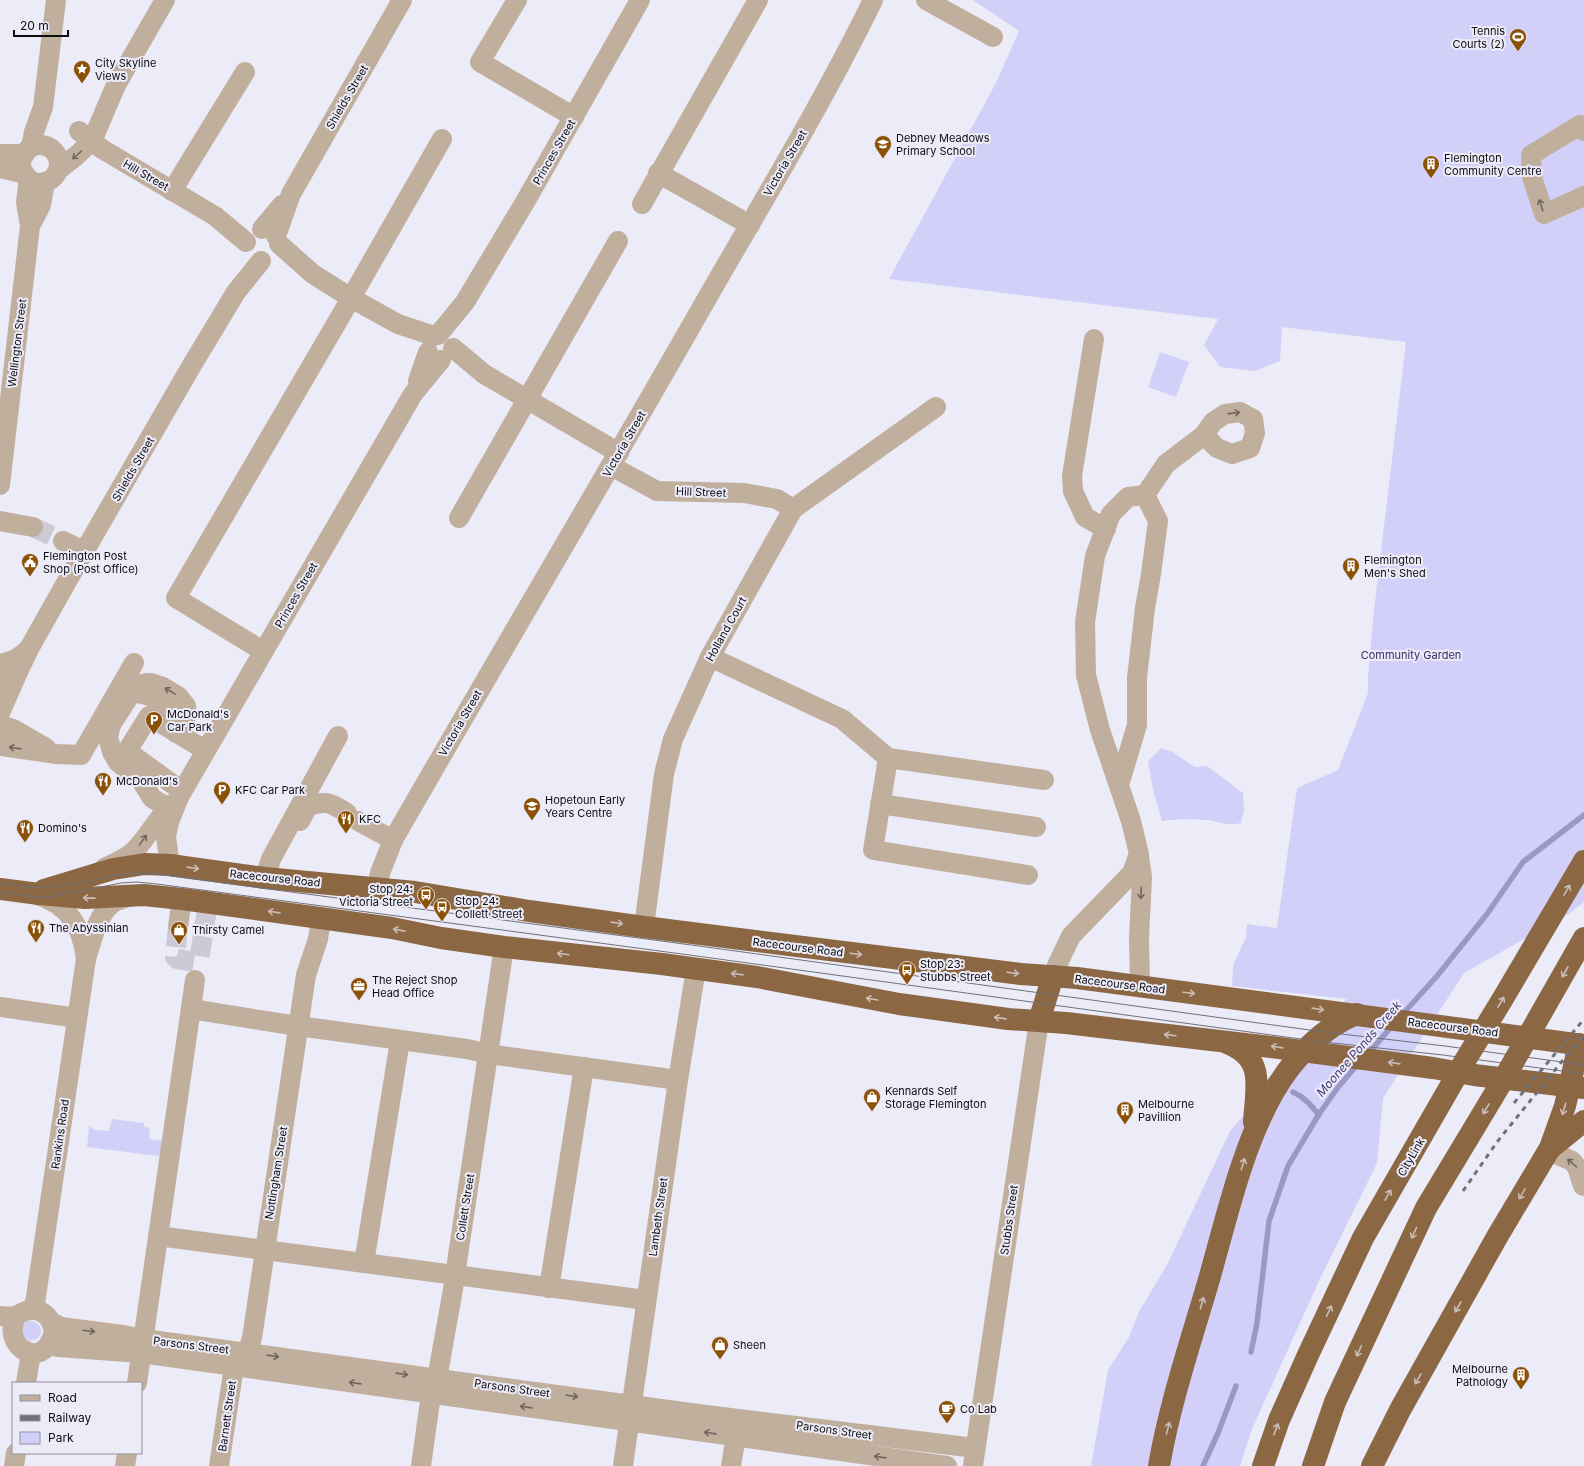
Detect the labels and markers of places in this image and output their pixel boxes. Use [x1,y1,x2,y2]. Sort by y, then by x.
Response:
place label: Tennis Courts (2) [1452,24,1505,51]
sports icon: Tennis Courts (2) [1508,27,1528,52]
place label: City Skyline Views [95,56,156,83]
place icon: City Skyline Views [72,59,92,84]
place label: Debney Meadows Primary School [896,131,990,158]
school or university icon: Debney Meadows Primary School [873,134,893,159]
place label: Flemington Community Centre [1444,151,1542,178]
building icon: Flemington Community Centre [1421,154,1441,179]
place label: Flemington Post Shop (Post Office) [43,549,138,576]
public building icon: Flemington Post Shop (Post Office) [20,552,40,577]
place label: Flemington Men's Shed [1364,553,1426,580]
building icon: Flemington Men's Shed [1341,556,1361,581]
place label: McDonald's Car Park [167,707,229,734]
parking icon: McDonald's Car Park [144,710,164,735]
restaurant icon: McDonald's [93,771,113,796]
place label: McDonald's [116,774,178,788]
parking icon: KFC Car Park [212,780,232,805]
place label: KFC Car Park [235,783,305,797]
place label: Hopetoun Early Years Centre [545,793,625,820]
school or university icon: Hopetoun Early Years Centre [522,796,542,821]
restaurant icon: KFC [336,809,356,834]
place label: KFC [359,812,381,826]
restaurant icon: Domino's [15,818,35,843]
place label: Domino's [38,821,87,835]
place label: Stop 24: Victoria Street [339,882,413,909]
bus stop icon: Stop 24: Victoria Street [416,885,436,910]
place label: Stop 24: Collett Street [455,894,523,921]
bus stop icon: Stop 24: Collett Street [432,897,452,922]
restaurant icon: The Abyssinian [26,918,46,943]
shop icon: Thirsty Camel [169,920,189,945]
place label: The Abyssinian [49,921,129,935]
place label: Thirsty Camel [192,923,264,937]
place label: Stop 23: Stubbs Street [920,957,991,984]
bus stop icon: Stop 23: Stubbs Street [897,960,917,985]
place label: The Reject Shop Head Office [372,973,458,1000]
office icon: The Reject Shop Head Office [349,976,369,1001]
place label: Kennards Self Storage Flemington [885,1084,986,1111]
shop icon: Kennards Self Storage Flemington [862,1087,882,1112]
place label: Melbourne Pavillion [1138,1097,1194,1124]
building icon: Melbourne Pavillion [1115,1100,1135,1125]
shop icon: Sheen [710,1335,730,1360]
place label: Sheen [733,1338,766,1352]
place label: Melbourne Pathology [1452,1362,1508,1389]
building icon: Melbourne Pathology [1511,1365,1531,1390]
cafe icon: Co Lab [937,1399,957,1424]
place label: Co Lab [960,1402,997,1416]

